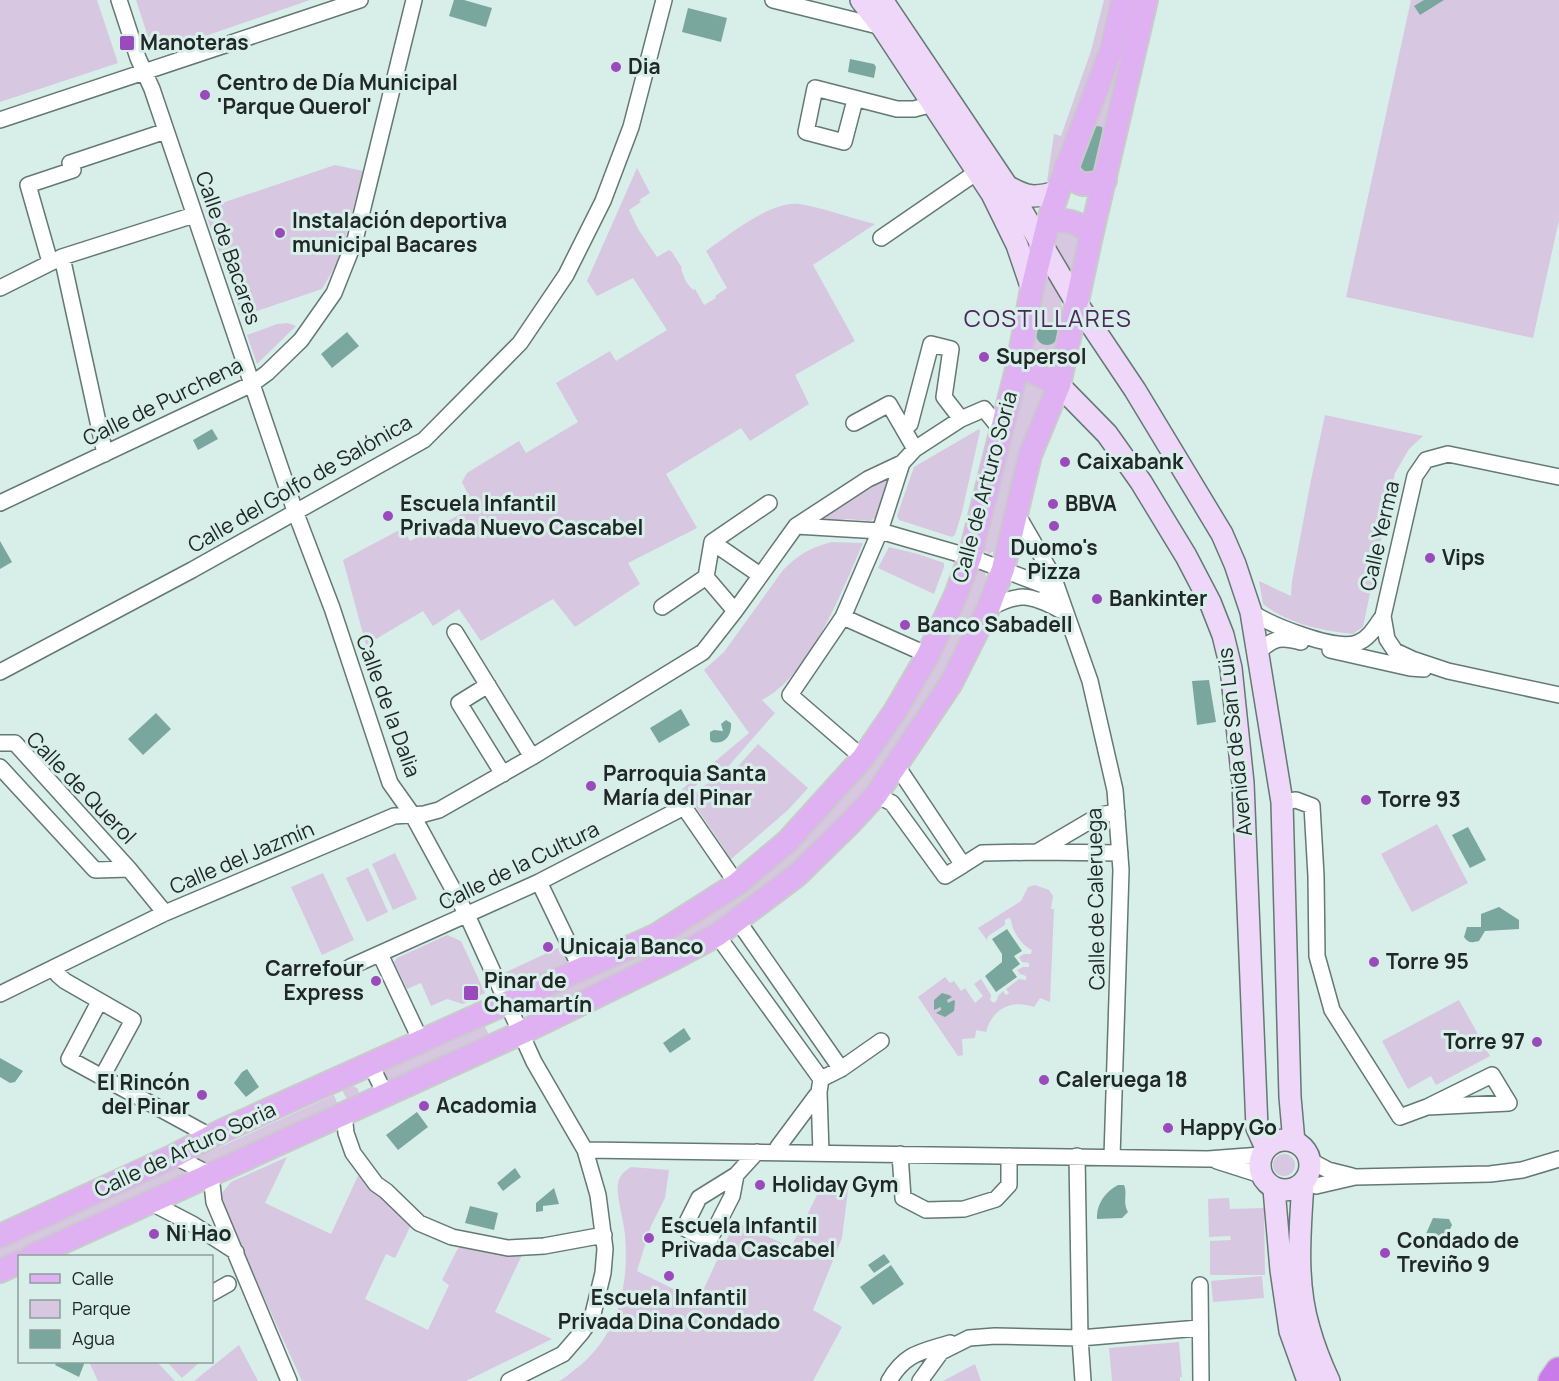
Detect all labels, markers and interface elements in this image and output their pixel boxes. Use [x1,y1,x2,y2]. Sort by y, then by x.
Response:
place label: Manoteras [140,28,249,56]
marker: Manoteras [118,34,136,52]
place label: Dia [628,52,661,80]
marker: Dia [609,60,623,74]
place label: Centro de Día Municipal 'Parque Querol' [217,68,458,120]
marker: Centro de Día Municipal 'Parque Querol' [198,88,212,102]
street label: Calle de Bacares [190,167,268,328]
place label: Instalación deportiva municipal Bacares [292,206,507,258]
marker: Instalación deportiva municipal Bacares [273,226,287,240]
district label: COSTILLARES [964,301,1132,334]
place label: Supersol [996,342,1087,370]
street label: Calle de Purchena [78,350,247,452]
marker: Supersol [977,350,991,364]
street label: Calle de Arturo Soria [945,388,1023,586]
street label: Calle del Golfo de Salónica [183,408,416,559]
place label: Caixabank [1077,447,1184,475]
marker: Caixabank [1058,455,1072,469]
street label: Calle Yerma [1353,478,1405,594]
place label: Escuela Infantil Privada Nuevo Cascabel [400,489,643,541]
place label: BBVA [1065,489,1117,517]
marker: BBVA [1046,497,1060,511]
marker: Escuela Infantil Privada Nuevo Cascabel [381,509,395,523]
marker: Duomo's Pizza [1047,519,1061,533]
place label: Duomo's Pizza [1010,533,1098,585]
place label: Vips [1442,543,1485,571]
marker: Vips [1423,551,1437,565]
place label: Bankinter [1109,584,1207,612]
marker: Bankinter [1090,592,1104,606]
place label: Banco Sabadell [917,610,1073,638]
marker: Banco Sabadell [898,618,912,632]
street label: Calle de la Dalia [350,630,428,781]
street label: Avenida de San Luis [1210,646,1258,838]
street label: Calle de Querol [21,725,143,850]
place label: Parroquia Santa María del Pinar [603,759,766,811]
marker: Parroquia Santa María del Pinar [584,779,598,793]
place label: Torre 93 [1378,785,1461,813]
marker: Torre 93 [1359,793,1373,807]
street label: Calle de Caleruega [1079,808,1111,990]
street label: Calle del Jazmín [165,814,318,900]
street label: Calle de la Cultura [434,814,603,916]
place label: Unicaja Banco [560,932,704,960]
marker: Unicaja Banco [541,940,555,954]
place label: Torre 95 [1386,947,1469,975]
place label: Carrefour Express [265,954,364,1006]
marker: Torre 95 [1367,955,1381,969]
place label: Pinar de Chamartín [484,966,592,1018]
marker: Carrefour Express [369,974,383,988]
marker: Pinar de Chamartín [462,984,480,1002]
place label: Torre 97 [1443,1027,1525,1055]
marker: Torre 97 [1530,1035,1544,1049]
place label: Caleruega 18 [1056,1065,1188,1093]
place label: El Rincón del Pinar [97,1068,190,1120]
marker: Caleruega 18 [1037,1073,1051,1087]
marker: El Rincón del Pinar [195,1088,209,1102]
place label: Acadomia [436,1091,537,1119]
street label: Calle de Arturo Soria [89,1095,280,1203]
marker: Acadomia [417,1099,431,1113]
place label: Happy Go [1180,1113,1277,1141]
marker: Happy Go [1161,1121,1175,1135]
place label: Holiday Gym [772,1170,898,1198]
marker: Holiday Gym [753,1178,767,1192]
place label: Escuela Infantil Privada Cascabel [661,1211,835,1263]
place label: Ni Hao [166,1219,231,1247]
place label: Condado de Treviño 9 [1397,1226,1519,1278]
marker: Ni Hao [147,1227,161,1241]
marker: Escuela Infantil Privada Cascabel [642,1231,656,1245]
marker: Condado de Treviño 9 [1378,1246,1392,1260]
legend [18,1255,213,1363]
text: Calle [72,1266,114,1290]
marker: Escuela Infantil Privada Dina Condado [662,1269,676,1283]
place label: Escuela Infantil Privada Dina Condado [558,1283,780,1335]
text: Parque [72,1296,131,1320]
text: Agua [72,1326,115,1350]

